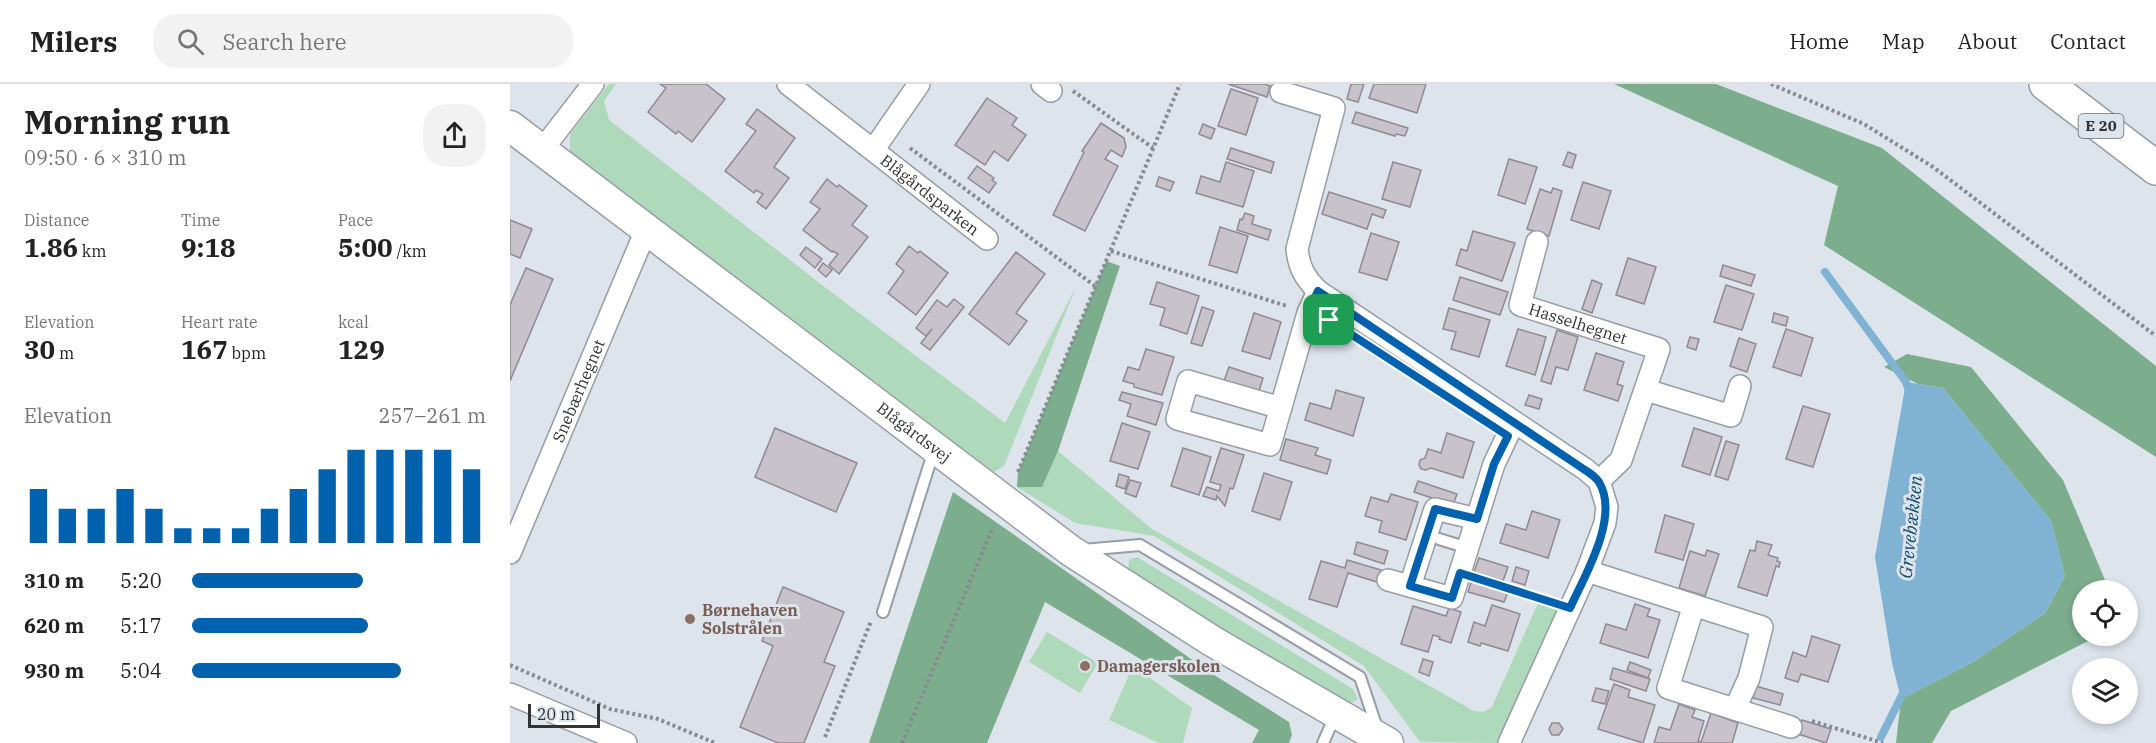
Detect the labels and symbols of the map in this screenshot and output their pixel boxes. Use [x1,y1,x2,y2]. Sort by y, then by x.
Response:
road number: E 20 [2078,114,2124,138]
street label: Blågårdsparken [877,150,983,239]
pin [1303,294,1354,345]
street label: Hasselhegnet [1526,298,1630,348]
street label: Snebærhegnet [548,336,609,445]
street label: Blågårdsvej [873,398,955,467]
water label: Grevebækken [1894,474,1927,579]
place label: Børnehaven Solstrålen [702,600,798,638]
marker: Børnehaven Solstrålen [683,612,697,626]
place label: Damagerskolen [1097,656,1221,676]
marker: Damagerskolen [1078,659,1092,673]
scale bar [528,701,600,728]

